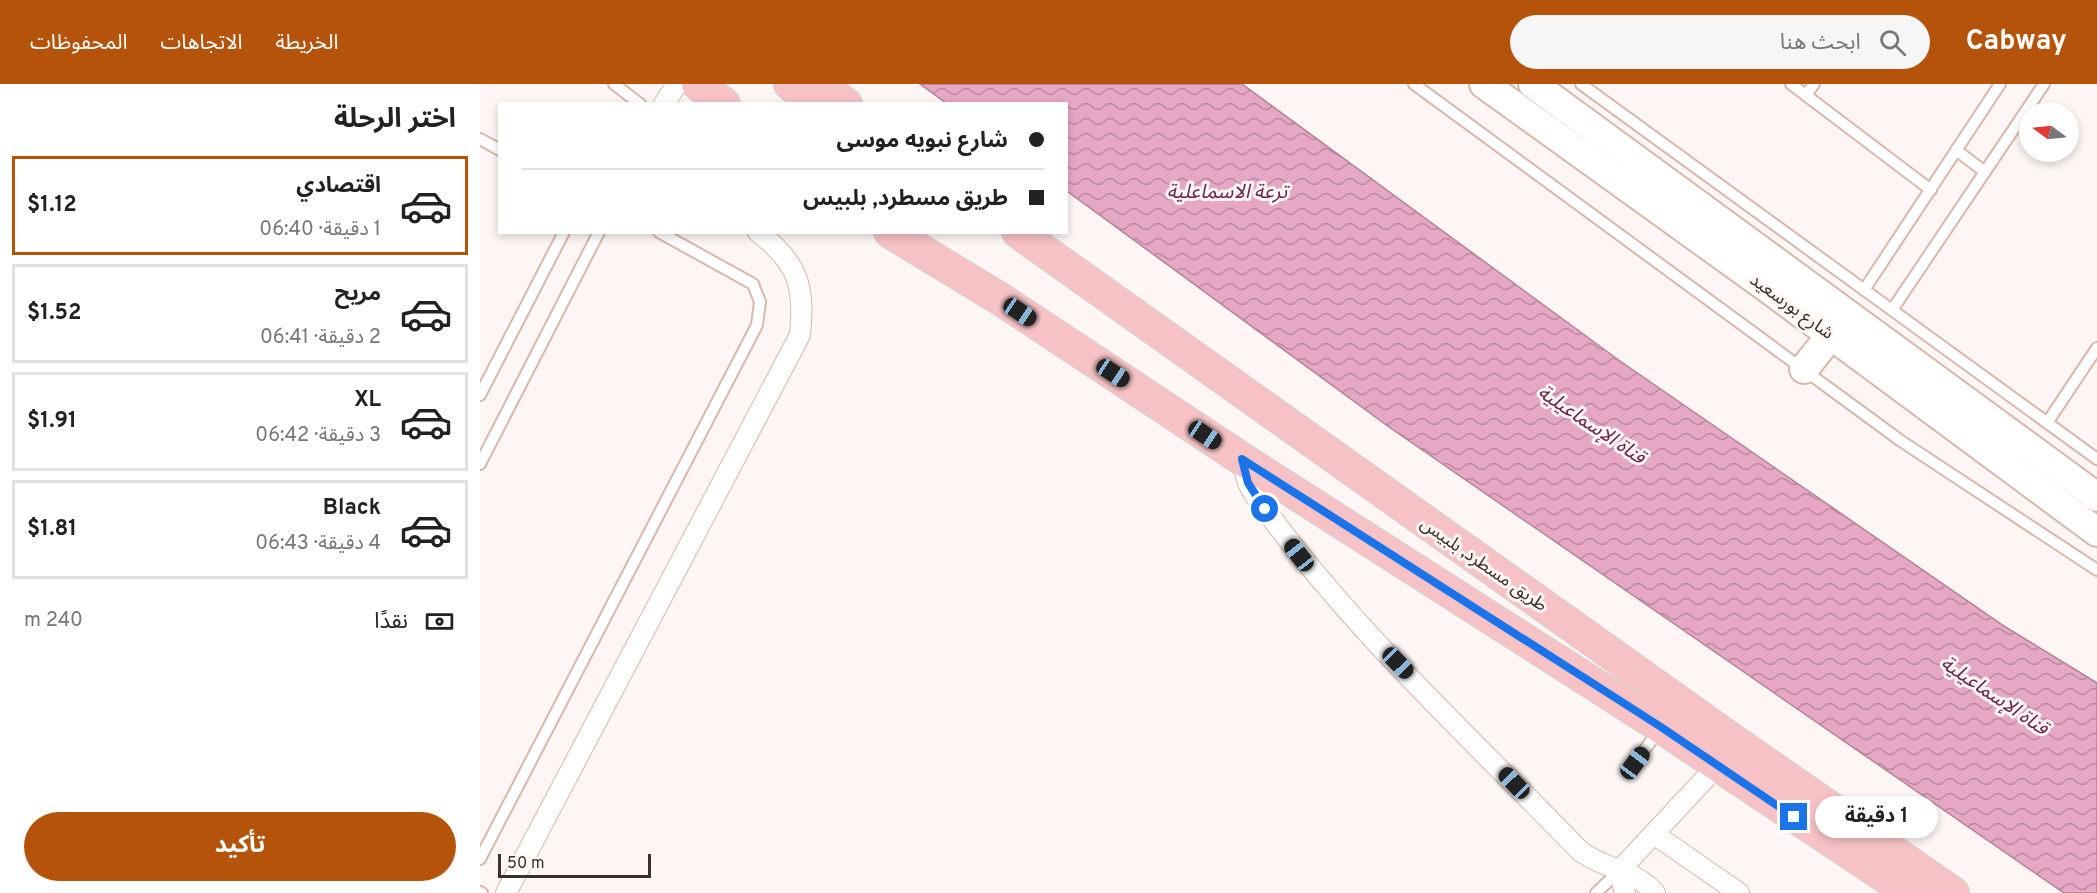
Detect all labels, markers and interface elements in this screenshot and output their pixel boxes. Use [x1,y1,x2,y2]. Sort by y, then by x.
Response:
search box [1510,15,1930,69]
text: Cabway [1966,24,2067,60]
icon: search [1876,26,1909,59]
text: المحفوظات [30,30,127,57]
text: الاتجاهات [160,30,242,57]
text: الخريطة [275,30,338,57]
text: ابحث هنا [1780,30,1861,57]
north arrow [2019,102,2079,162]
map controls [2019,102,2079,162]
text: اختر الرحلة [334,103,456,137]
text: شارع نبويه موسى [837,128,1008,155]
text: اقتصادي [296,173,381,200]
icon: car [399,179,453,233]
water label: ترعة الاسماعلية [1167,180,1290,206]
text: طريق مسطرد, بلبيس [803,186,1008,213]
text: $1.12 [27,192,77,219]
text: 1 دقيقة · 06:40 [259,217,381,243]
street label: شارع بورسعيد [1744,269,1838,346]
text: مريح [335,281,381,308]
icon: car [399,287,453,341]
car [1000,294,1040,330]
text: $1.52 [27,300,81,327]
text: 2 دقيقة · 06:41 [260,325,381,351]
car [1093,356,1133,390]
water label: قناة الإسماعيلية [1532,380,1651,472]
text: XL [354,387,381,414]
icon: car [399,395,453,449]
text: $1.91 [27,408,77,435]
car [1185,417,1225,453]
text: 3 دقيقة · 06:42 [255,423,381,449]
text: Black [323,495,381,522]
route start [1251,495,1278,522]
icon: car [399,503,453,557]
street label: طريق مسطرد, بلبيس [1415,513,1551,618]
text: $1.81 [27,516,77,543]
text: 4 دقيقة · 06:43 [255,531,381,557]
car [1281,535,1317,575]
icon: cash [423,605,456,638]
text: 240 m [24,608,83,634]
text: نقدًا [374,609,408,636]
car [1379,644,1417,682]
water label: قناة الإسماعيلية [1935,651,2054,743]
car [1617,743,1653,783]
car [1495,764,1533,802]
callout: 1 دقيقة [1815,796,1938,838]
route end [1780,803,1807,830]
text: 1 دقيقة [1845,804,1908,830]
button: تأكيد [24,812,456,881]
scale bar [498,851,651,878]
text: 50 m [507,854,545,874]

